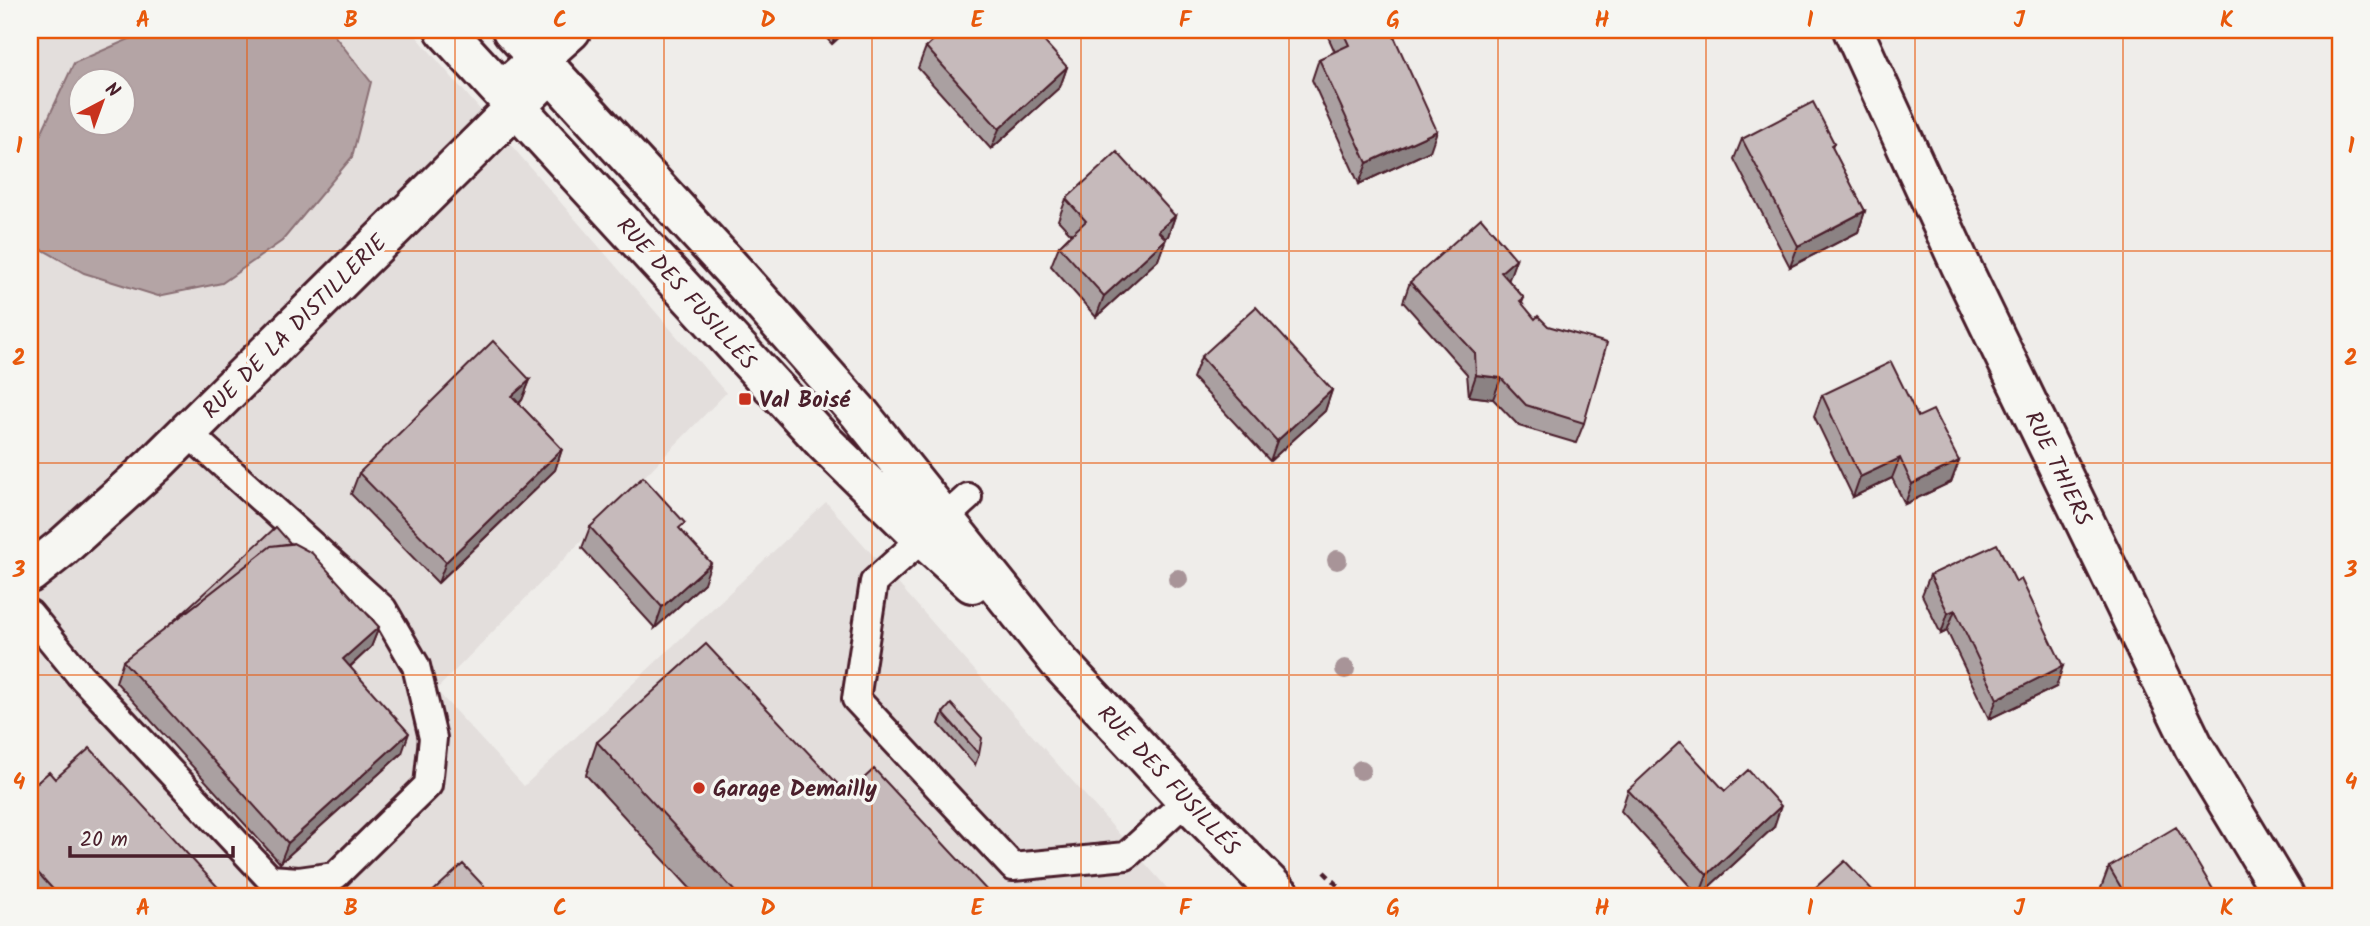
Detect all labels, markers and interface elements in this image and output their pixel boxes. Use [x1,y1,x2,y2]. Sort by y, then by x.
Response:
text: A [136,3,150,39]
text: B [344,3,358,39]
text: C [553,3,567,39]
text: D [760,3,776,39]
text: E [971,3,985,39]
text: F [1179,3,1193,39]
text: G [1386,3,1400,39]
text: H [1595,3,1610,39]
text: I [1806,3,1814,39]
text: J [2013,3,2025,39]
text: K [2220,3,2234,39]
north arrow [66,66,136,136]
text: N [97,75,126,106]
text: 1 [16,129,23,165]
text: 1 [2348,129,2355,165]
street label: RUE DES FUSILLÉS [607,210,764,379]
street label: RUE DE LA DISTILLERIE [195,226,397,428]
text: 2 [12,341,26,377]
text: 2 [2344,341,2358,377]
place label: Val Boisé [759,383,852,419]
marker: Val Boisé [737,391,753,407]
street label: RUE THIERS [2014,405,2101,532]
text: 3 [12,553,26,589]
text: 3 [2344,553,2358,589]
street label: RUE DES FUSILLÉS [1088,698,1247,865]
text: 4 [13,765,26,801]
text: 4 [2345,765,2358,801]
place label: Garage Demailly [713,772,877,808]
marker: Garage Demailly [691,780,707,796]
scale bar [70,814,233,858]
text: 20 m [80,824,128,857]
text: A [136,891,150,926]
text: B [344,891,358,926]
text: C [553,891,567,926]
text: D [760,891,776,926]
text: E [971,891,985,926]
text: F [1179,891,1193,926]
text: G [1386,891,1400,926]
text: H [1595,891,1610,926]
text: I [1806,891,1814,926]
text: J [2013,891,2025,926]
text: K [2220,891,2234,926]

